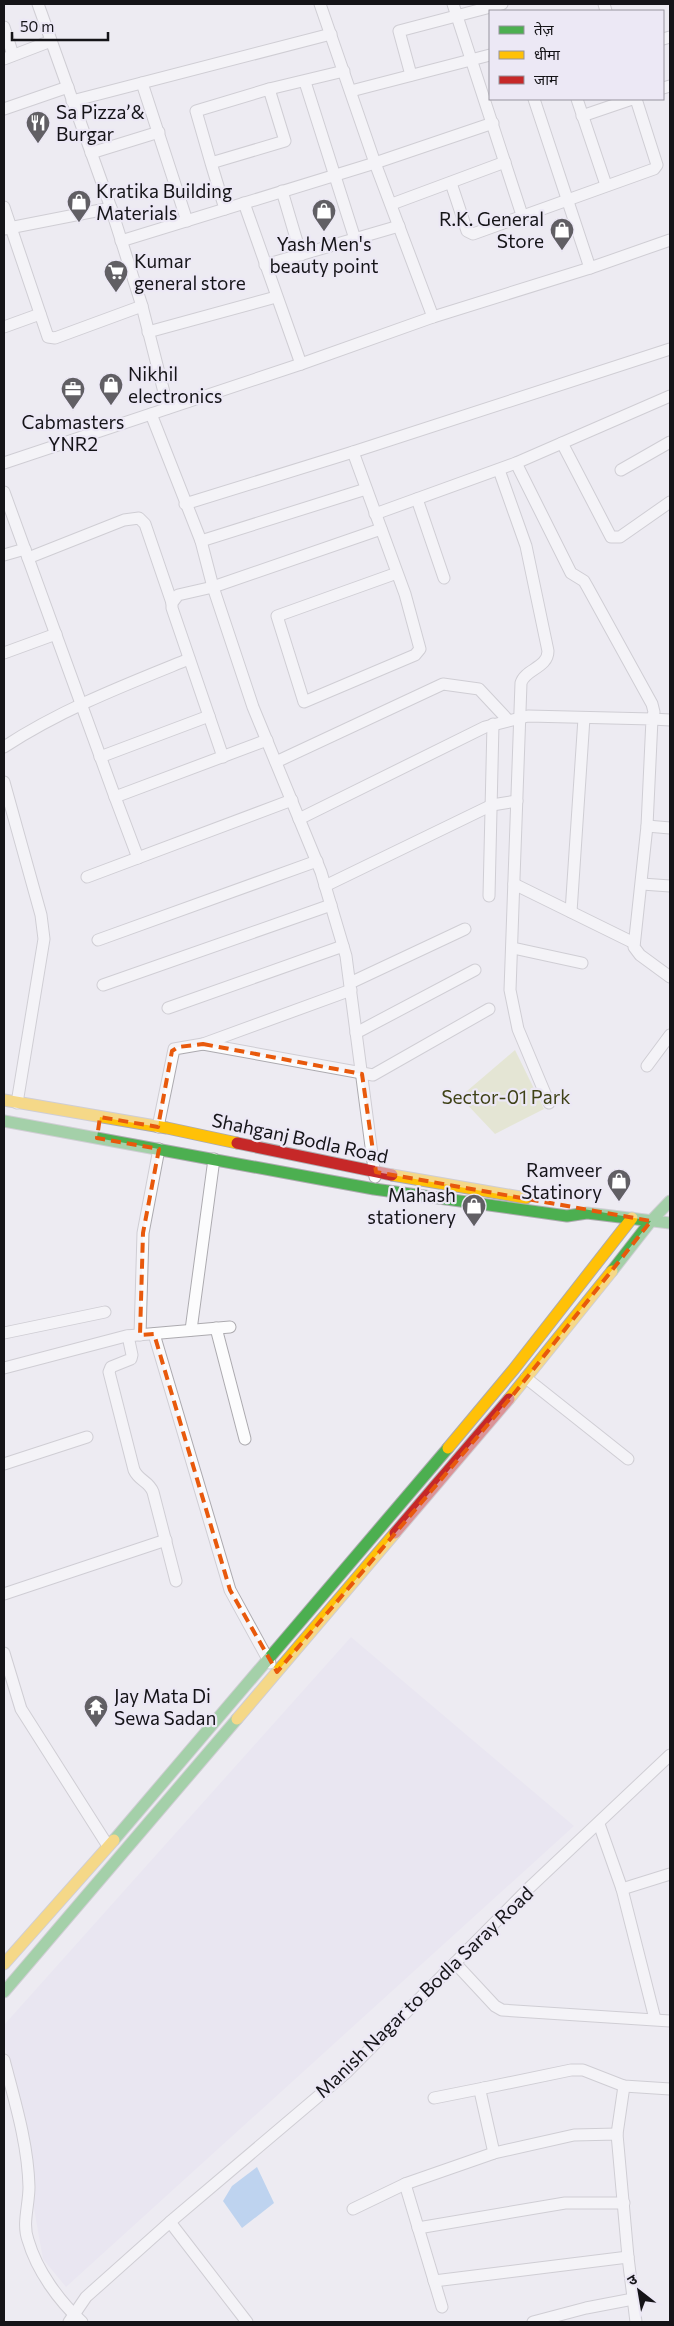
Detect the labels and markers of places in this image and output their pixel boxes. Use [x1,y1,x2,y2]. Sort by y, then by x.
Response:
place label: Sa Pizza’& Burgar [56,100,145,145]
restaurant icon: Sa Pizza’& Burgar [25,110,51,144]
place label: Kratika Building Materials [96,179,232,224]
shop icon: Kratika Building Materials [66,189,92,223]
shop icon: Yash Men's beauty point [311,198,337,232]
place label: R.K. General Store [439,207,544,252]
shop icon: R.K. General Store [549,217,575,251]
place label: Yash Men's beauty point [269,232,379,277]
place label: Kumar general store [134,249,246,294]
supermarket icon: Kumar general store [103,259,129,293]
place label: Nikhil electronics [128,362,222,407]
shop icon: Nikhil electronics [98,372,124,406]
office icon: Cabmasters YNR2 [60,376,86,410]
place label: Cabmasters YNR2 [22,410,124,455]
place label: Ramveer Statinory [521,1158,602,1203]
shop icon: Ramveer Statinory [606,1168,632,1202]
place label: Mahash stationery [367,1183,456,1228]
shop icon: Mahash stationery [461,1193,487,1227]
place label: Jay Mata Di Sewa Sadan [114,1684,216,1729]
temple icon: Jay Mata Di Sewa Sadan [83,1694,109,1728]

